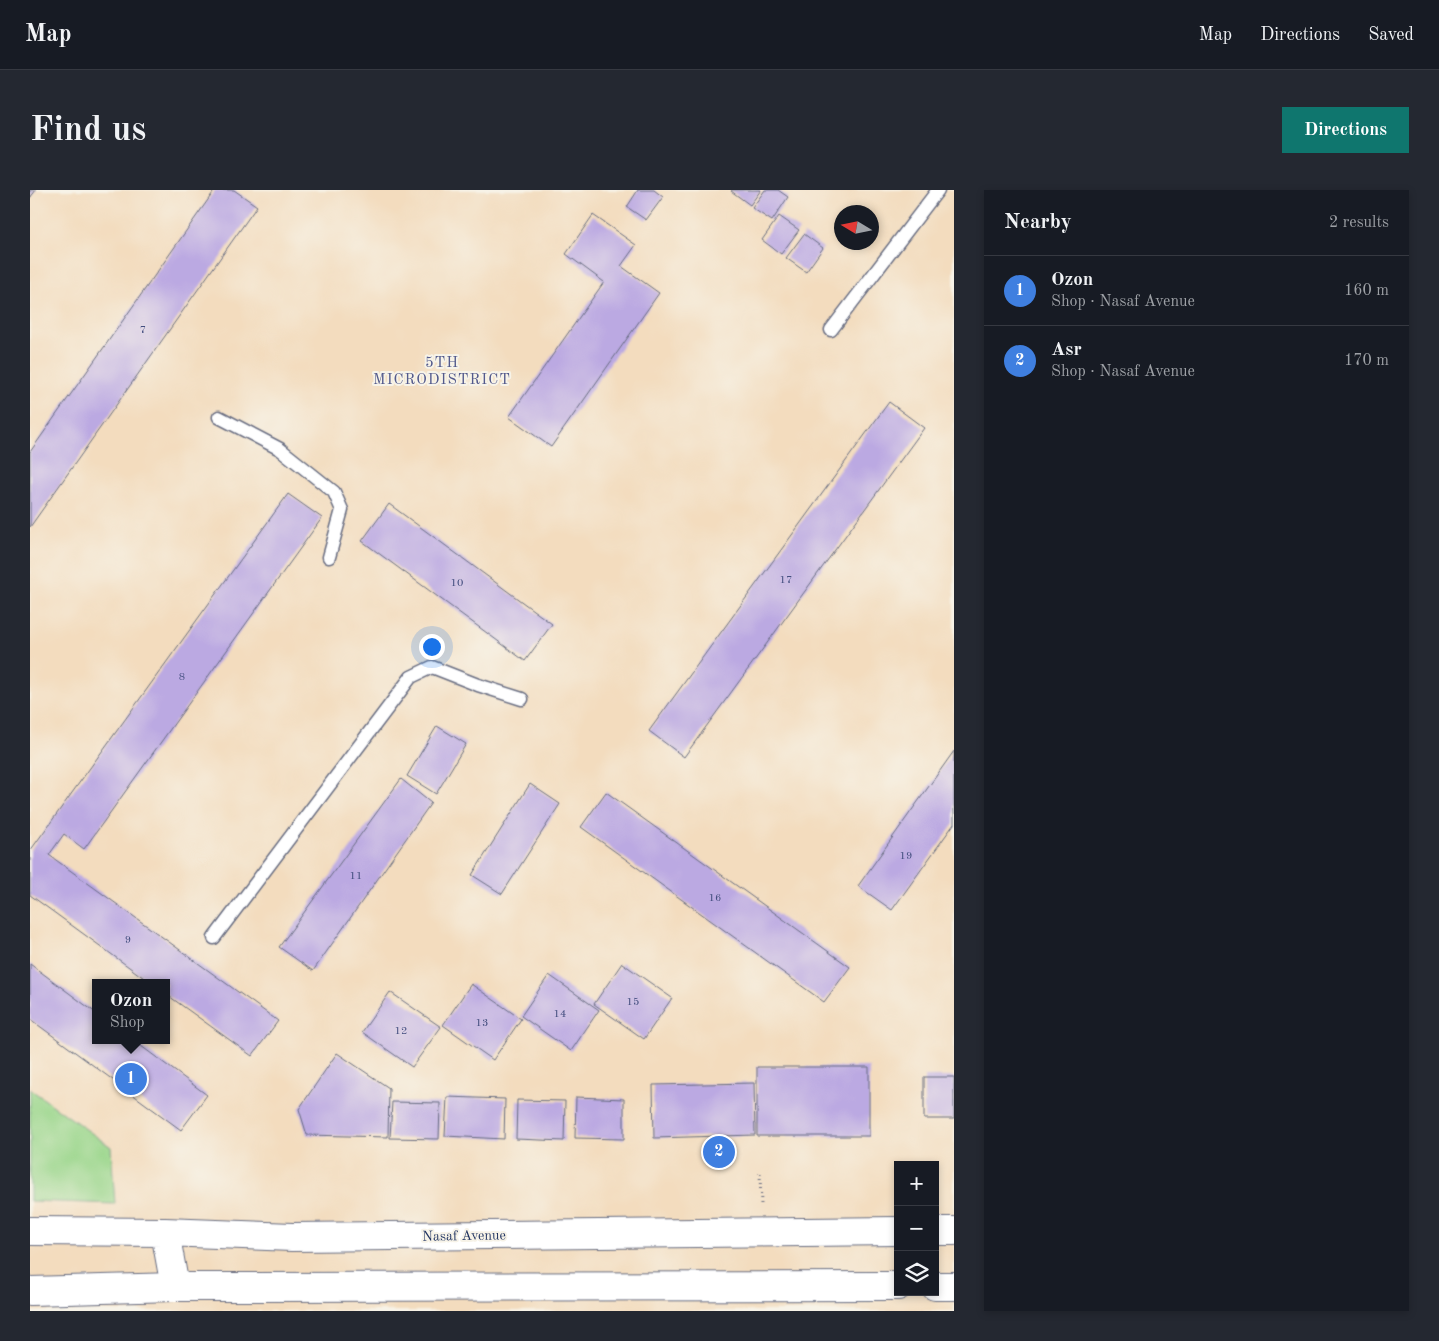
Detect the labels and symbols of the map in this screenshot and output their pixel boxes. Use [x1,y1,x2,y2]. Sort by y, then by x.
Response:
north arrow [834,205,879,250]
house number: 7 [140,325,146,336]
district label: 5TH MICRODISTRICT [373,356,511,388]
house number: 17 [780,575,792,586]
house number: 10 [451,578,463,589]
your location [419,634,445,660]
house number: 8 [179,672,185,683]
house number: 19 [900,851,912,862]
house number: 11 [350,871,362,882]
house number: 16 [709,893,721,904]
house number: 9 [125,935,131,946]
house number: 15 [627,997,639,1008]
house number: 14 [554,1009,566,1020]
house number: 13 [476,1018,488,1029]
house number: 12 [395,1026,407,1037]
pin: 1 [115,1060,147,1098]
pin: 2 [703,1133,735,1171]
street label: Nasaf Avenue [422,1228,506,1244]

